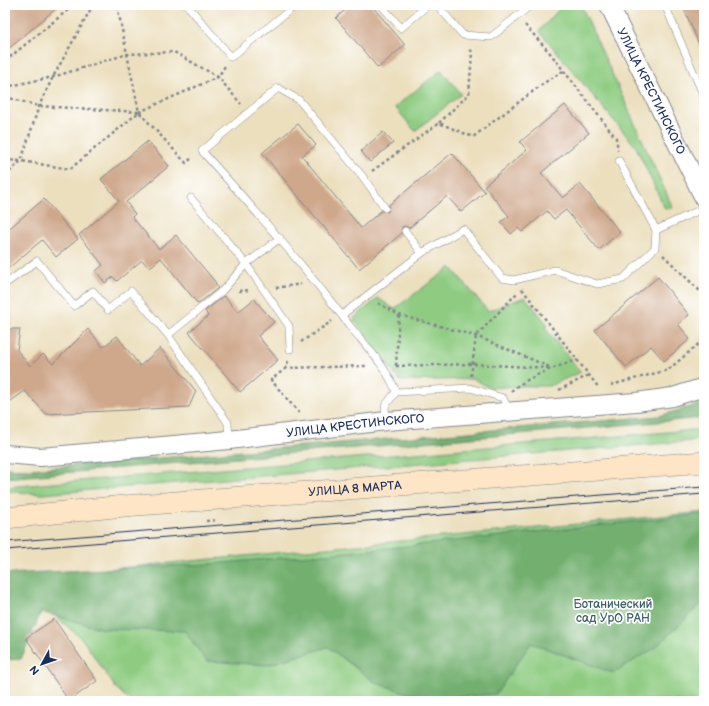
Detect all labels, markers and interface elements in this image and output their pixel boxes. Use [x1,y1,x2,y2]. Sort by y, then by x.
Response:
street label: УЛИЦА КРЕСТИНСКОГО [614,26,689,157]
street label: УЛИЦА КРЕСТИНСКОГО [285,411,425,441]
street label: УЛИЦА 8 МАРТА [308,478,403,500]
park label: Ботанический сад УрО РАН [574,597,653,626]
north arrow [22,644,62,684]
text: N [27,663,42,677]

